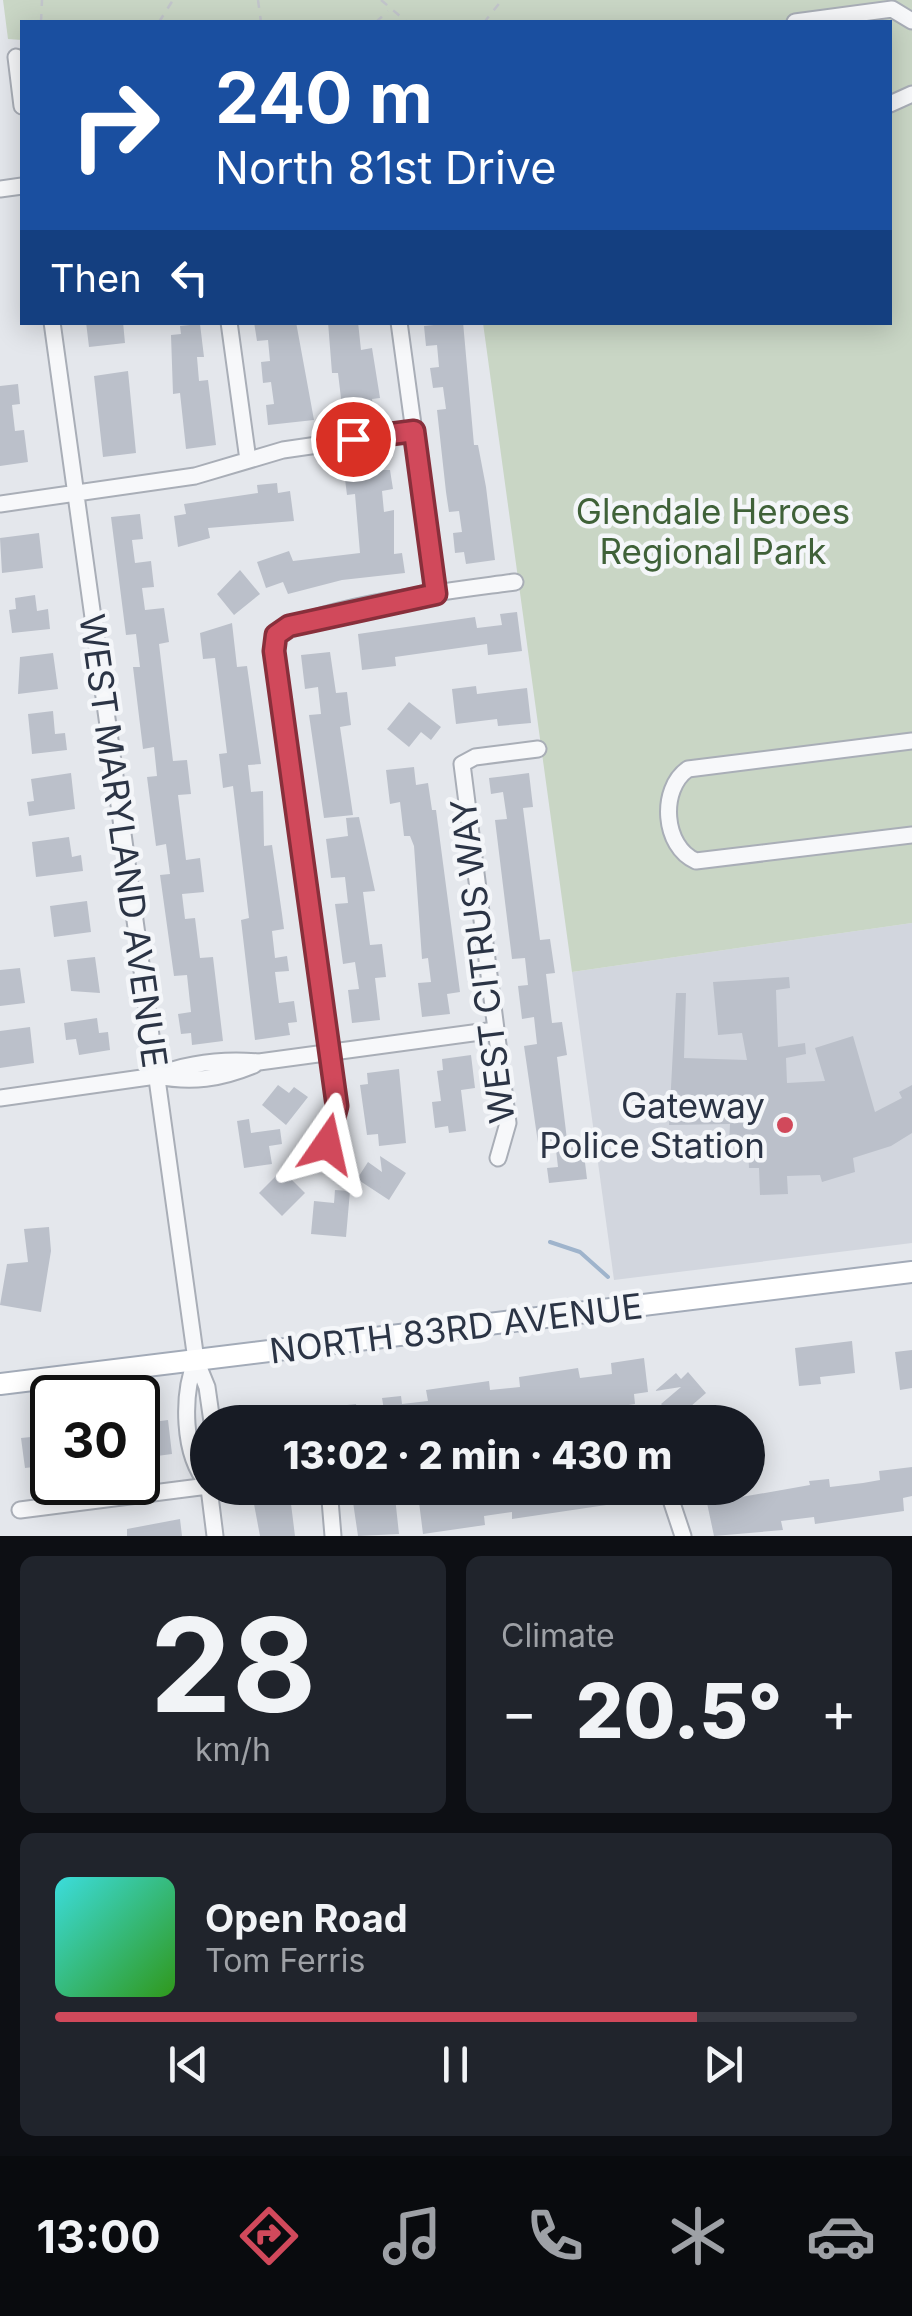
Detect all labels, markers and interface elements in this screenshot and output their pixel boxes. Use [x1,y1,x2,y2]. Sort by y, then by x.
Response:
text: 240 m [215,55,433,140]
icon: right [50,60,180,190]
text: North 81st Drive [215,140,556,195]
icon: left [162,250,217,305]
text: Then [50,255,142,301]
pin [311,397,396,482]
icon: arrive [326,412,381,467]
park label: Glendale Heroes Regional Park [576,490,850,572]
street label: WEST MARYLAND AVENUE [71,612,177,1070]
street label: WEST CITRUS WAY [441,796,523,1126]
place label: Gateway Police Station [539,1084,765,1166]
position arrow [275,1092,379,1196]
marker: Gateway Police Station [774,1114,796,1136]
street label: NORTH 83RD AVENUE [267,1284,645,1372]
speed limit sign: 30 [30,1375,160,1505]
text: 13:02 · 2 min · 430 m [283,1432,672,1478]
text: 28 [150,1586,316,1743]
text: Climate [501,1616,615,1655]
text: 20.5° [576,1665,782,1756]
text: − [501,1679,537,1745]
text: + [821,1679,857,1745]
text: km/h [195,1730,271,1769]
text: Open Road [205,1895,408,1941]
text: Tom Ferris [205,1941,365,1980]
icon: previous [161,2037,216,2092]
icon: pause [428,2037,483,2092]
icon: next [696,2037,751,2092]
icon: directions [234,2201,304,2271]
icon: music [377,2201,447,2271]
icon: phone [520,2201,590,2271]
icon: climate [663,2201,733,2271]
icon: car [806,2201,876,2271]
text: 13:00 [36,2209,161,2264]

